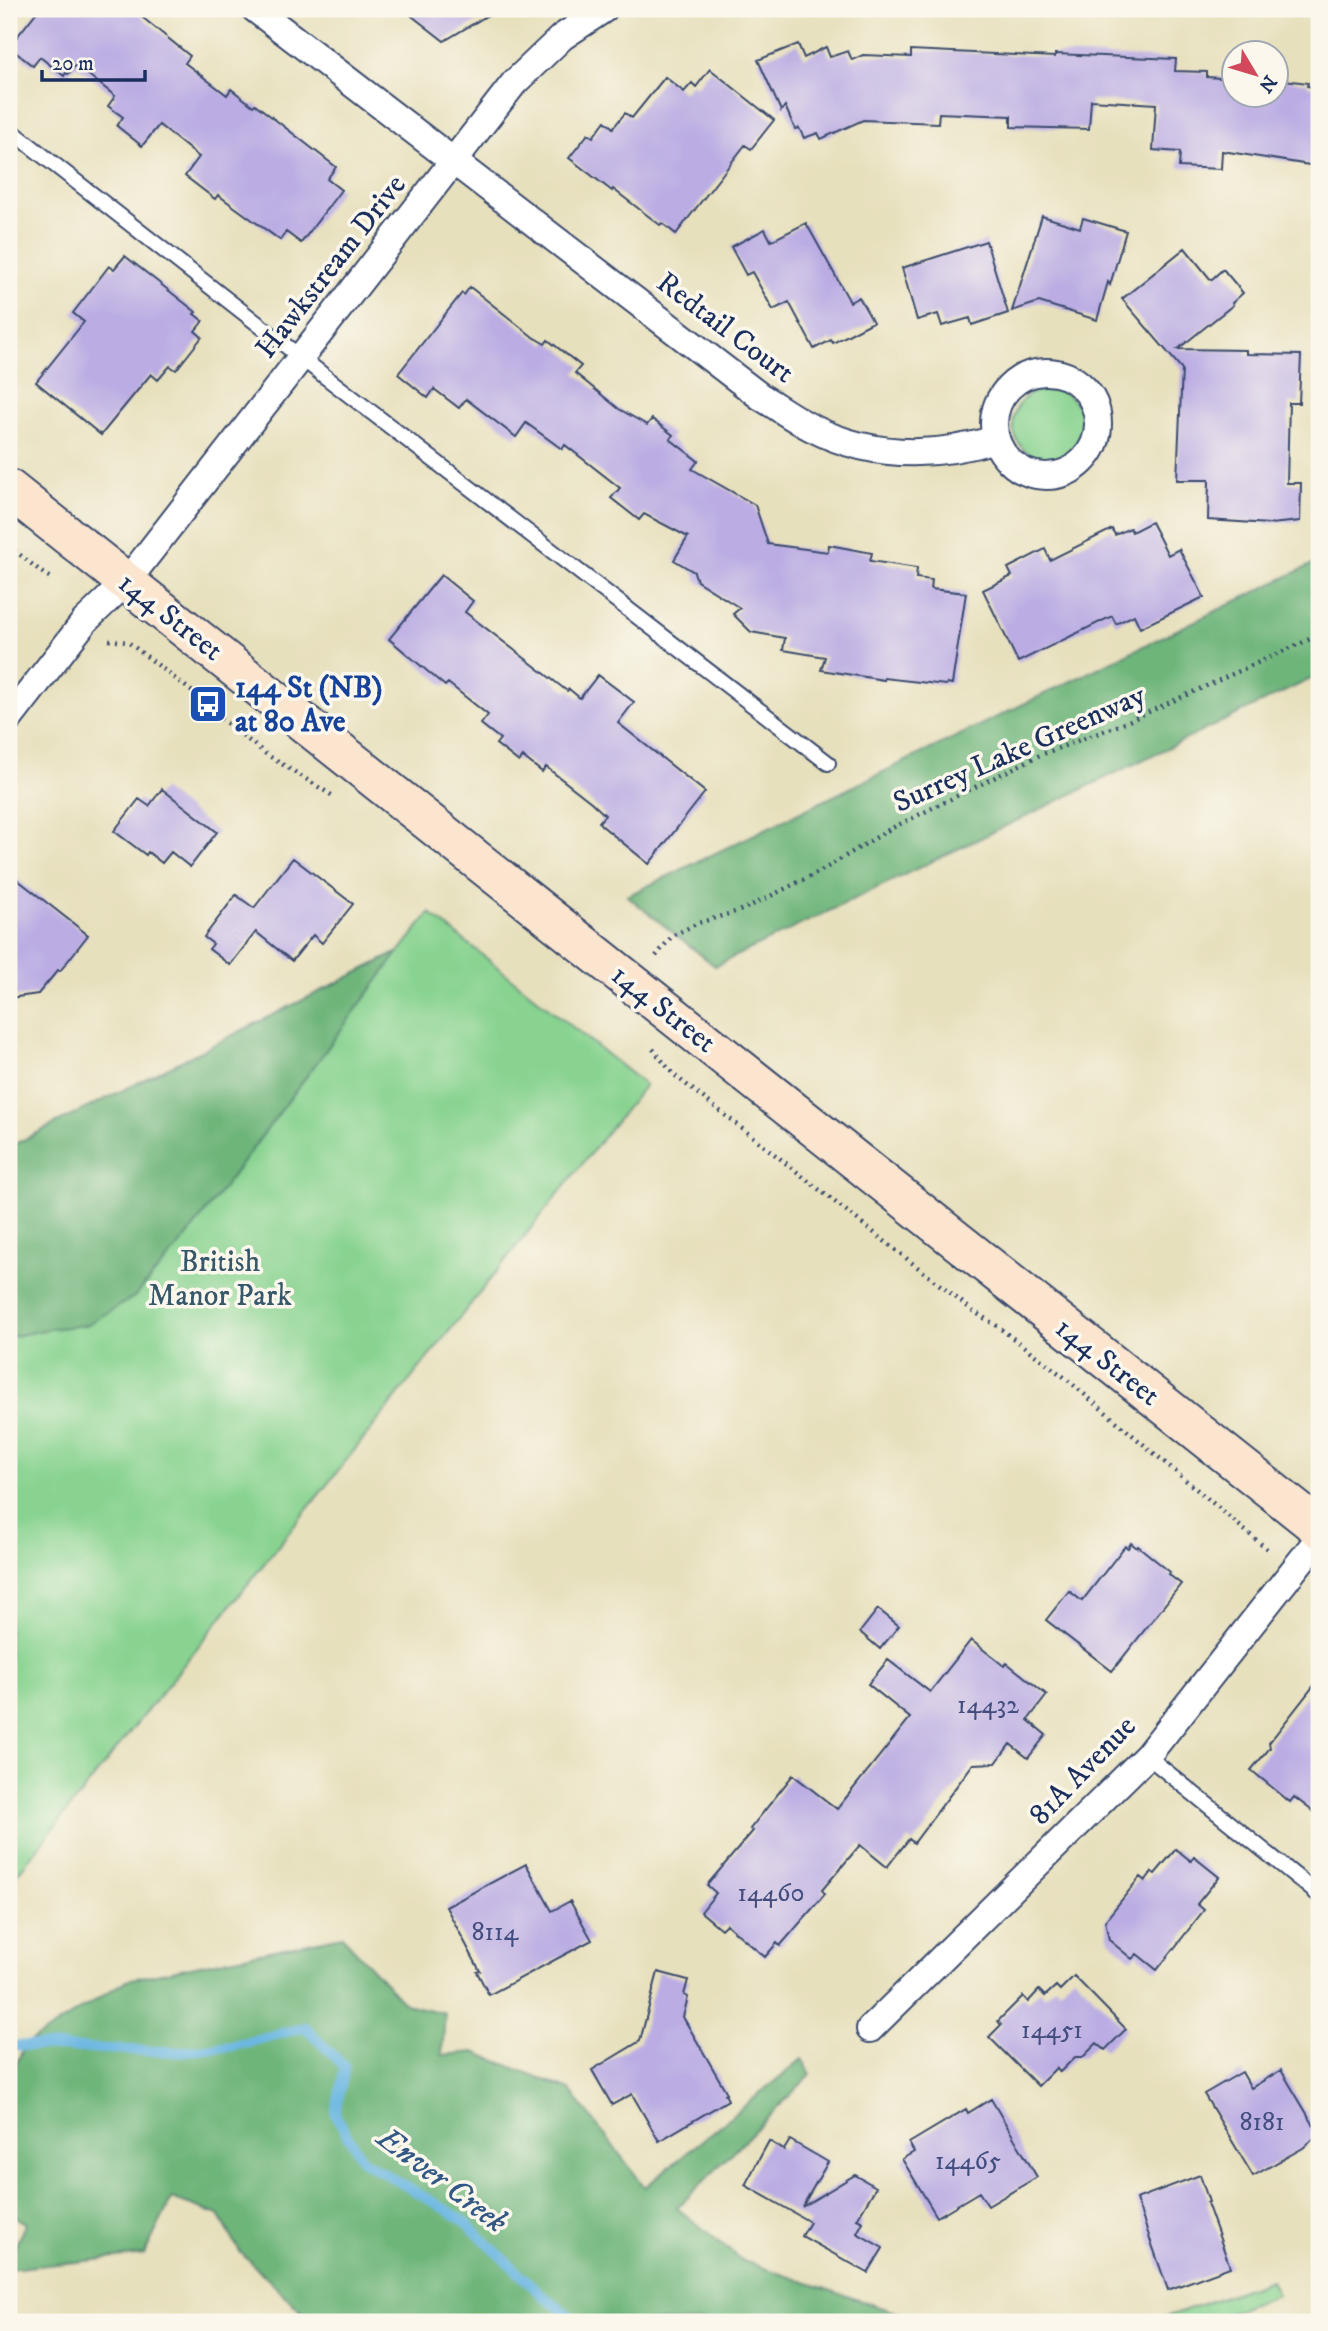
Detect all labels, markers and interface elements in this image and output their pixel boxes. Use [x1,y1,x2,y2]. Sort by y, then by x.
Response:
scale bar [42,38,145,82]
north arrow [1220,38,1290,108]
text: 20 m [52,51,94,77]
text: N [1253,70,1281,97]
street label: Hawkstream Drive [248,168,414,366]
street label: Redtail Court [649,265,801,392]
street label: 144 Street [110,565,230,670]
place label: 144 St (NB) at 80 Ave [235,670,383,741]
street label: Surrey Lake Greenway [888,677,1152,822]
bus stop icon: 144 St (NB) at 80 Ave [187,683,229,725]
street label: 144 Street [603,957,723,1062]
park label: British Manor Park [148,1244,292,1315]
street label: 144 Street [1047,1310,1167,1415]
house number: 14432 [957,1689,1019,1722]
street label: 81A Avenue [1022,1709,1144,1834]
house number: 14460 [737,1877,805,1910]
house number: 8114 [471,1916,520,1949]
house number: 14451 [1021,2014,1083,2047]
house number: 8181 [1239,2106,1285,2139]
water label: Enver Creek [367,2117,516,2243]
house number: 14465 [935,2145,1001,2178]

